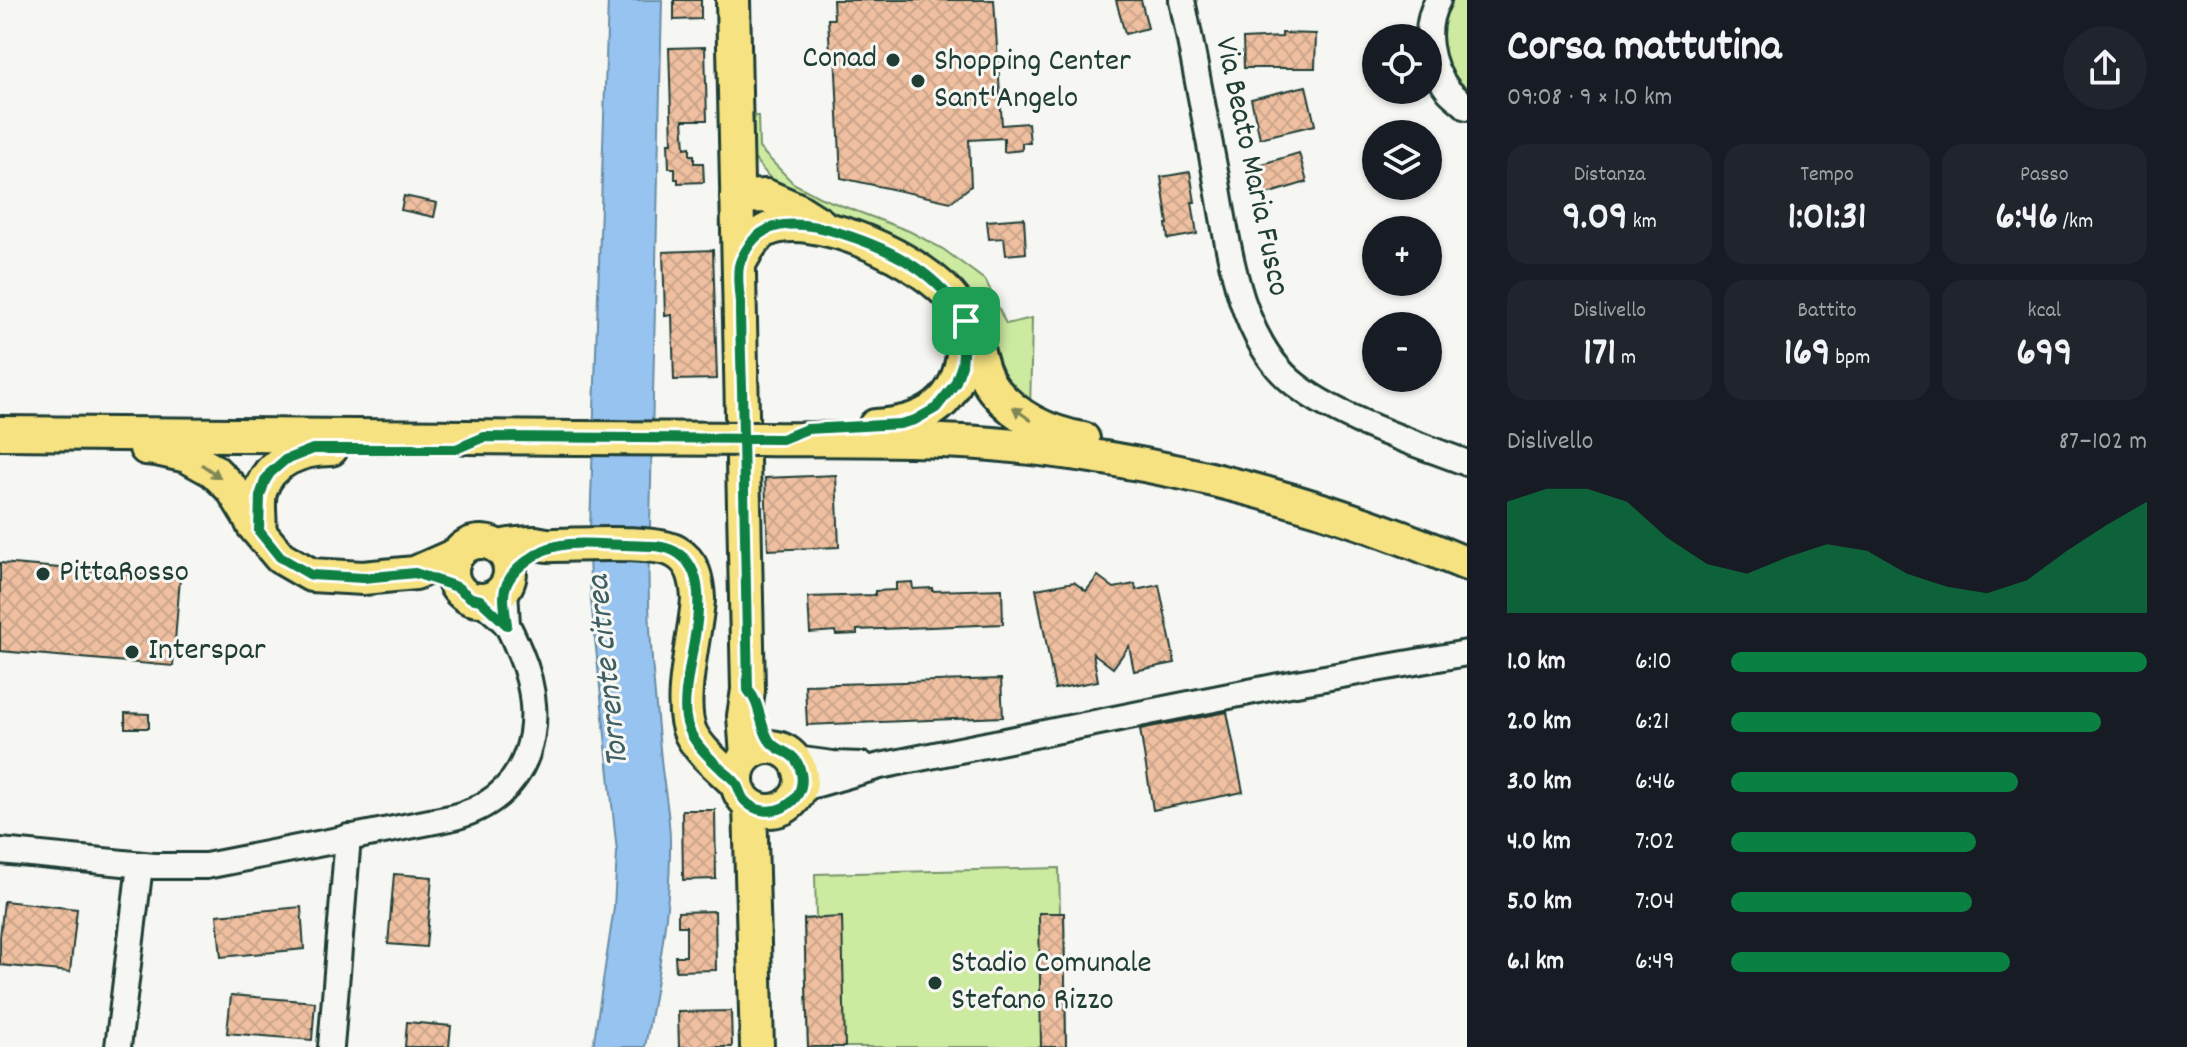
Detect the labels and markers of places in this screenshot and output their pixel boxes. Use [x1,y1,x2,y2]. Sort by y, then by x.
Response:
place label: Conad [802,37,877,83]
place label: Shopping Center Sant'Angelo [934,40,1131,123]
marker: Conad [884,51,902,69]
marker: Shopping Center Sant'Angelo [909,72,927,90]
pin [932,287,1000,355]
place label: PittaRosso [59,551,189,597]
marker: PittaRosso [34,565,52,583]
place label: Interspar [148,629,266,675]
marker: Interspar [123,643,141,661]
place label: Stadio Comunale Stefano Rizzo [951,942,1152,1025]
marker: Stadio Comunale Stefano Rizzo [926,974,944,992]

